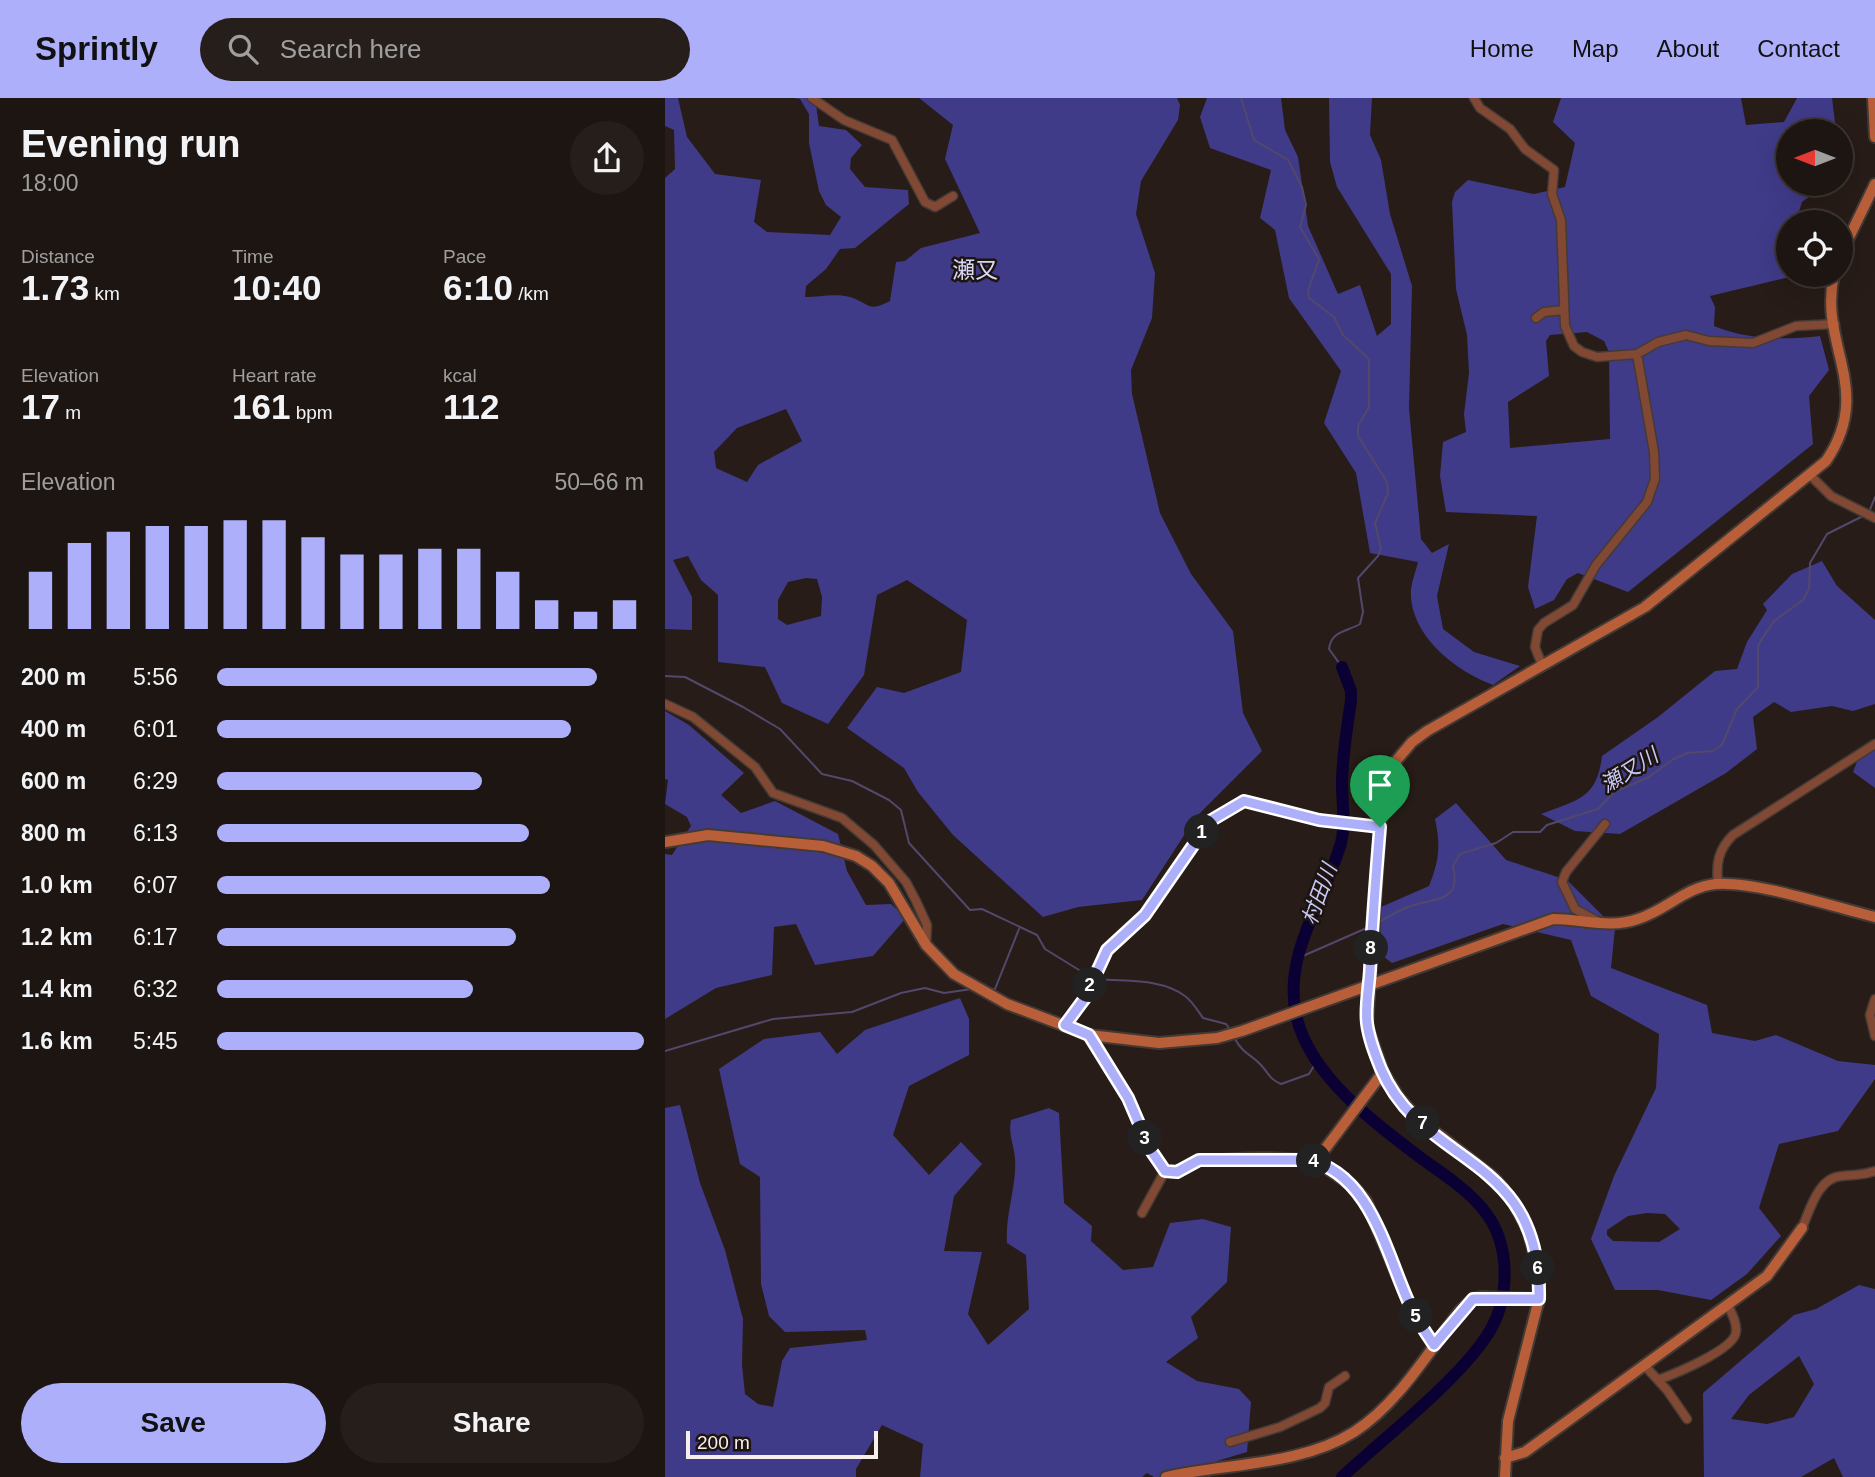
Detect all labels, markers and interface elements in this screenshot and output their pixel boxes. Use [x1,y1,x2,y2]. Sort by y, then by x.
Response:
search box [200,18,690,81]
text: Sprintly [35,30,158,67]
icon: search [224,30,262,68]
text: Search here [280,34,422,64]
text: Home [1470,35,1534,62]
text: Map [1572,35,1619,62]
text: About [1657,35,1719,62]
text: Contact [1757,35,1840,62]
north arrow [1776,119,1853,196]
map controls [1776,119,1853,287]
button: share [570,121,644,195]
text: Evening run [21,123,241,165]
text: 18:00 [21,170,79,196]
button: locate [1776,210,1853,287]
text: Distance [21,246,95,267]
text: Time [232,246,274,267]
text: Pace [443,246,486,267]
district label: 瀬又 [952,257,998,283]
text: 1.73 [21,268,89,307]
text: 10:40 [232,268,322,307]
text: 6:10 [443,268,513,307]
text: km [89,283,120,304]
text: /km [513,283,549,304]
text: Elevation [21,365,99,386]
text: Heart rate [232,365,316,386]
text: kcal [443,365,477,386]
text: 17 [21,387,60,426]
text: 161 [232,387,290,426]
text: 112 [443,387,499,426]
text: m [60,402,81,423]
text: bpm [290,402,333,423]
text: Elevation [21,469,116,495]
text: 50–66 m [554,469,644,495]
text: 200 m [21,664,86,690]
text: 5:56 [133,664,178,690]
text: 400 m [21,716,86,742]
text: 6:01 [133,716,178,742]
water label: 瀬又川 [1596,742,1664,796]
pin [1350,755,1410,827]
icon: arrive [1361,766,1399,804]
text: 600 m [21,768,86,794]
text: 6:29 [133,768,178,794]
pin: 1 [1185,814,1219,850]
text: 800 m [21,820,86,846]
text: 6:13 [133,820,178,846]
text: 1 [1196,821,1207,842]
water label: 村田川 [1297,859,1341,928]
text: 1.0 km [21,872,93,898]
text: 6:07 [133,872,178,898]
text: 1.2 km [21,924,93,950]
text: 6:17 [133,924,178,950]
pin: 8 [1353,930,1389,966]
text: 8 [1365,937,1376,958]
pin: 2 [1073,968,1107,1002]
text: 2 [1084,974,1095,995]
text: 1.4 km [21,976,93,1002]
text: 6:32 [133,976,178,1002]
text: 1.6 km [21,1028,93,1054]
text: 5:45 [133,1028,178,1054]
pin: 7 [1405,1105,1441,1140]
text: 7 [1417,1112,1428,1133]
pin: 3 [1127,1121,1163,1156]
text: 3 [1139,1127,1150,1148]
pin: 4 [1297,1144,1331,1178]
text: 4 [1308,1150,1319,1171]
pin: 6 [1521,1250,1555,1286]
text: 6 [1532,1257,1543,1278]
pin: 5 [1399,1298,1433,1334]
text: 5 [1410,1305,1421,1326]
button: Save [21,1383,326,1463]
button: Share [340,1383,644,1463]
scale bar [686,1428,879,1460]
text: 200 m [697,1432,750,1453]

